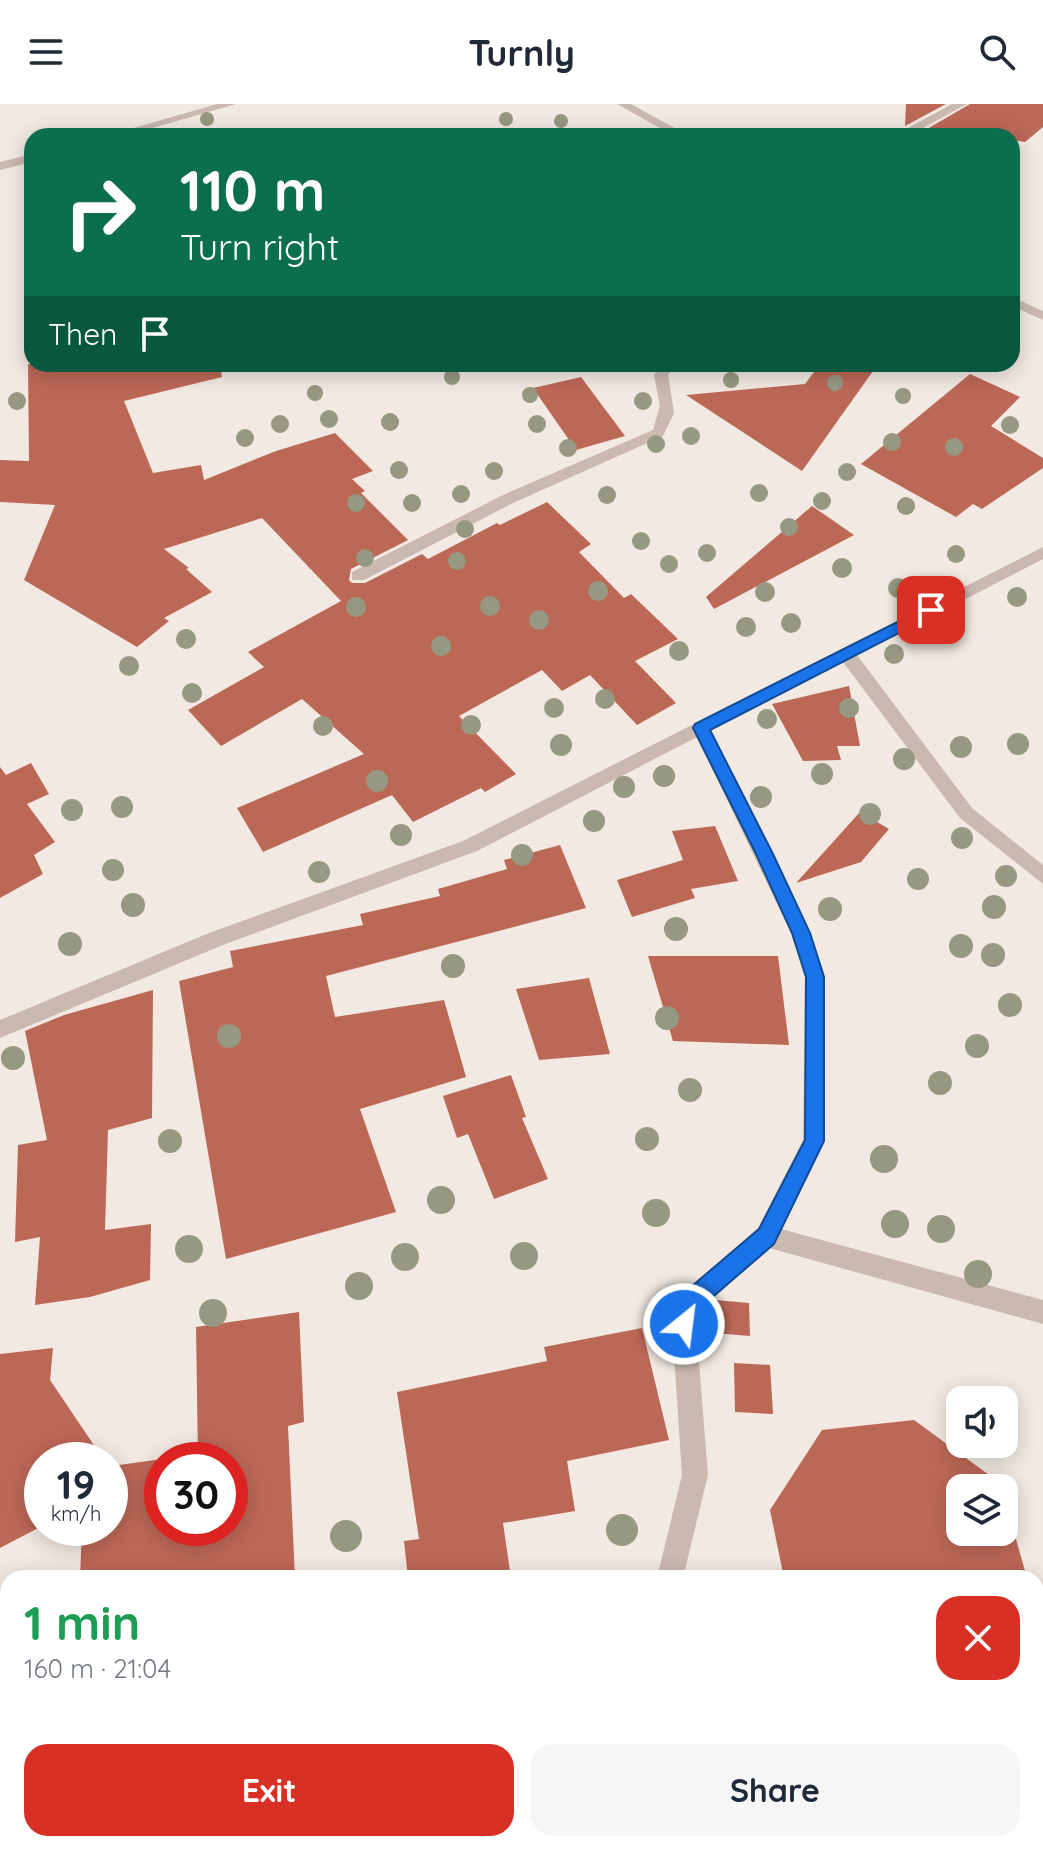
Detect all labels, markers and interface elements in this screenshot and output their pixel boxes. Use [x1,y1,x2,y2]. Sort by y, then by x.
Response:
icon: menu [24,30,68,74]
text: Turnly [468,30,575,75]
icon: search [975,30,1019,74]
text: 110 m [180,155,325,225]
icon: right [48,160,152,264]
text: Turn right [180,224,339,269]
icon: arrive [133,312,177,356]
text: Then [48,315,117,353]
pin [897,576,965,644]
icon: arrive [909,588,953,632]
position arrow [642,1282,726,1366]
map controls [946,1386,1018,1546]
button: sound [946,1386,1018,1458]
speed limit sign: 30 [144,1442,248,1546]
text: 19 [57,1459,95,1509]
button: layers [946,1474,1018,1546]
text: km/h [51,1501,101,1526]
text: 1 min [24,1592,140,1652]
button: close [936,1596,1020,1680]
text: 160 m · 21:04 [24,1652,171,1685]
button: Exit [24,1744,514,1836]
button: Share [530,1744,1020,1836]

